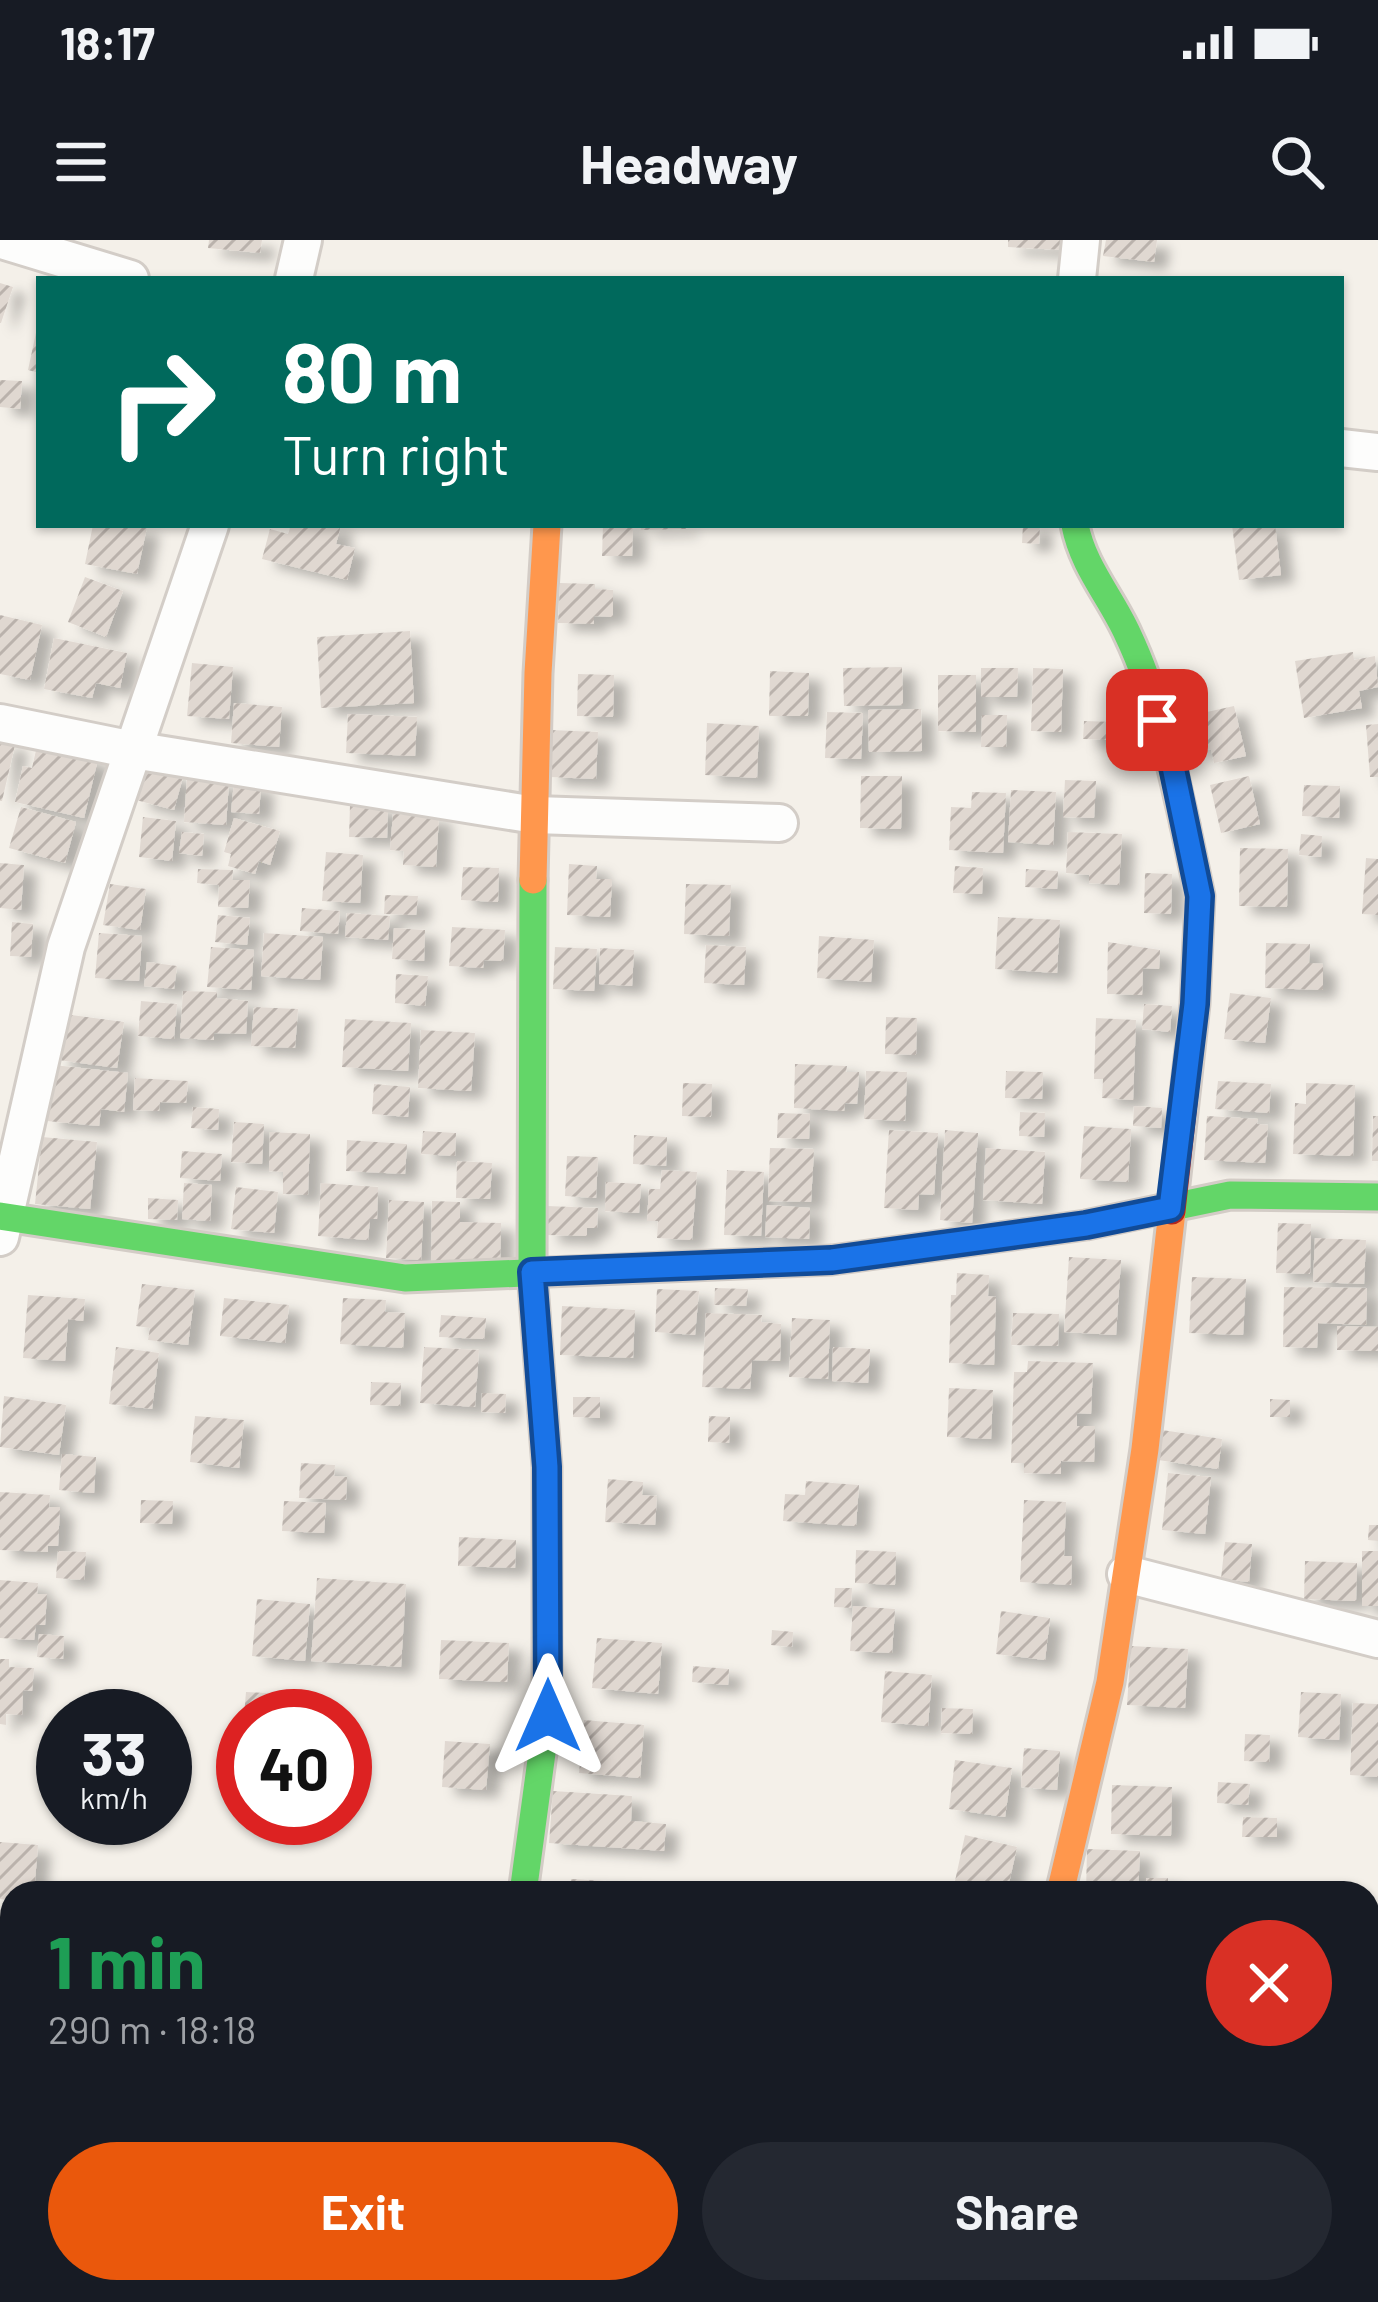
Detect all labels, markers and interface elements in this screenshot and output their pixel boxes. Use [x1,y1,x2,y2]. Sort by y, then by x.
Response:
text: 18:17 [60,15,155,69]
icon: menu [48,129,114,195]
icon: search [1264,129,1330,195]
text: Headway [580,130,798,195]
text: 80 m [282,319,462,420]
icon: right [84,324,240,480]
text: Turn right [282,421,510,486]
pin [1106,669,1208,771]
icon: arrive [1124,687,1190,753]
position arrow [485,1653,611,1779]
speed limit sign: 40 [216,1689,372,1845]
text: 33 [82,1716,146,1788]
text: km/h [80,1779,148,1815]
text: 1 min [48,1917,206,2003]
button: close [1206,1920,1332,2046]
text: 290 m · 18:18 [48,2005,256,2052]
button: Exit [48,2142,678,2280]
button: Share [702,2142,1332,2280]

